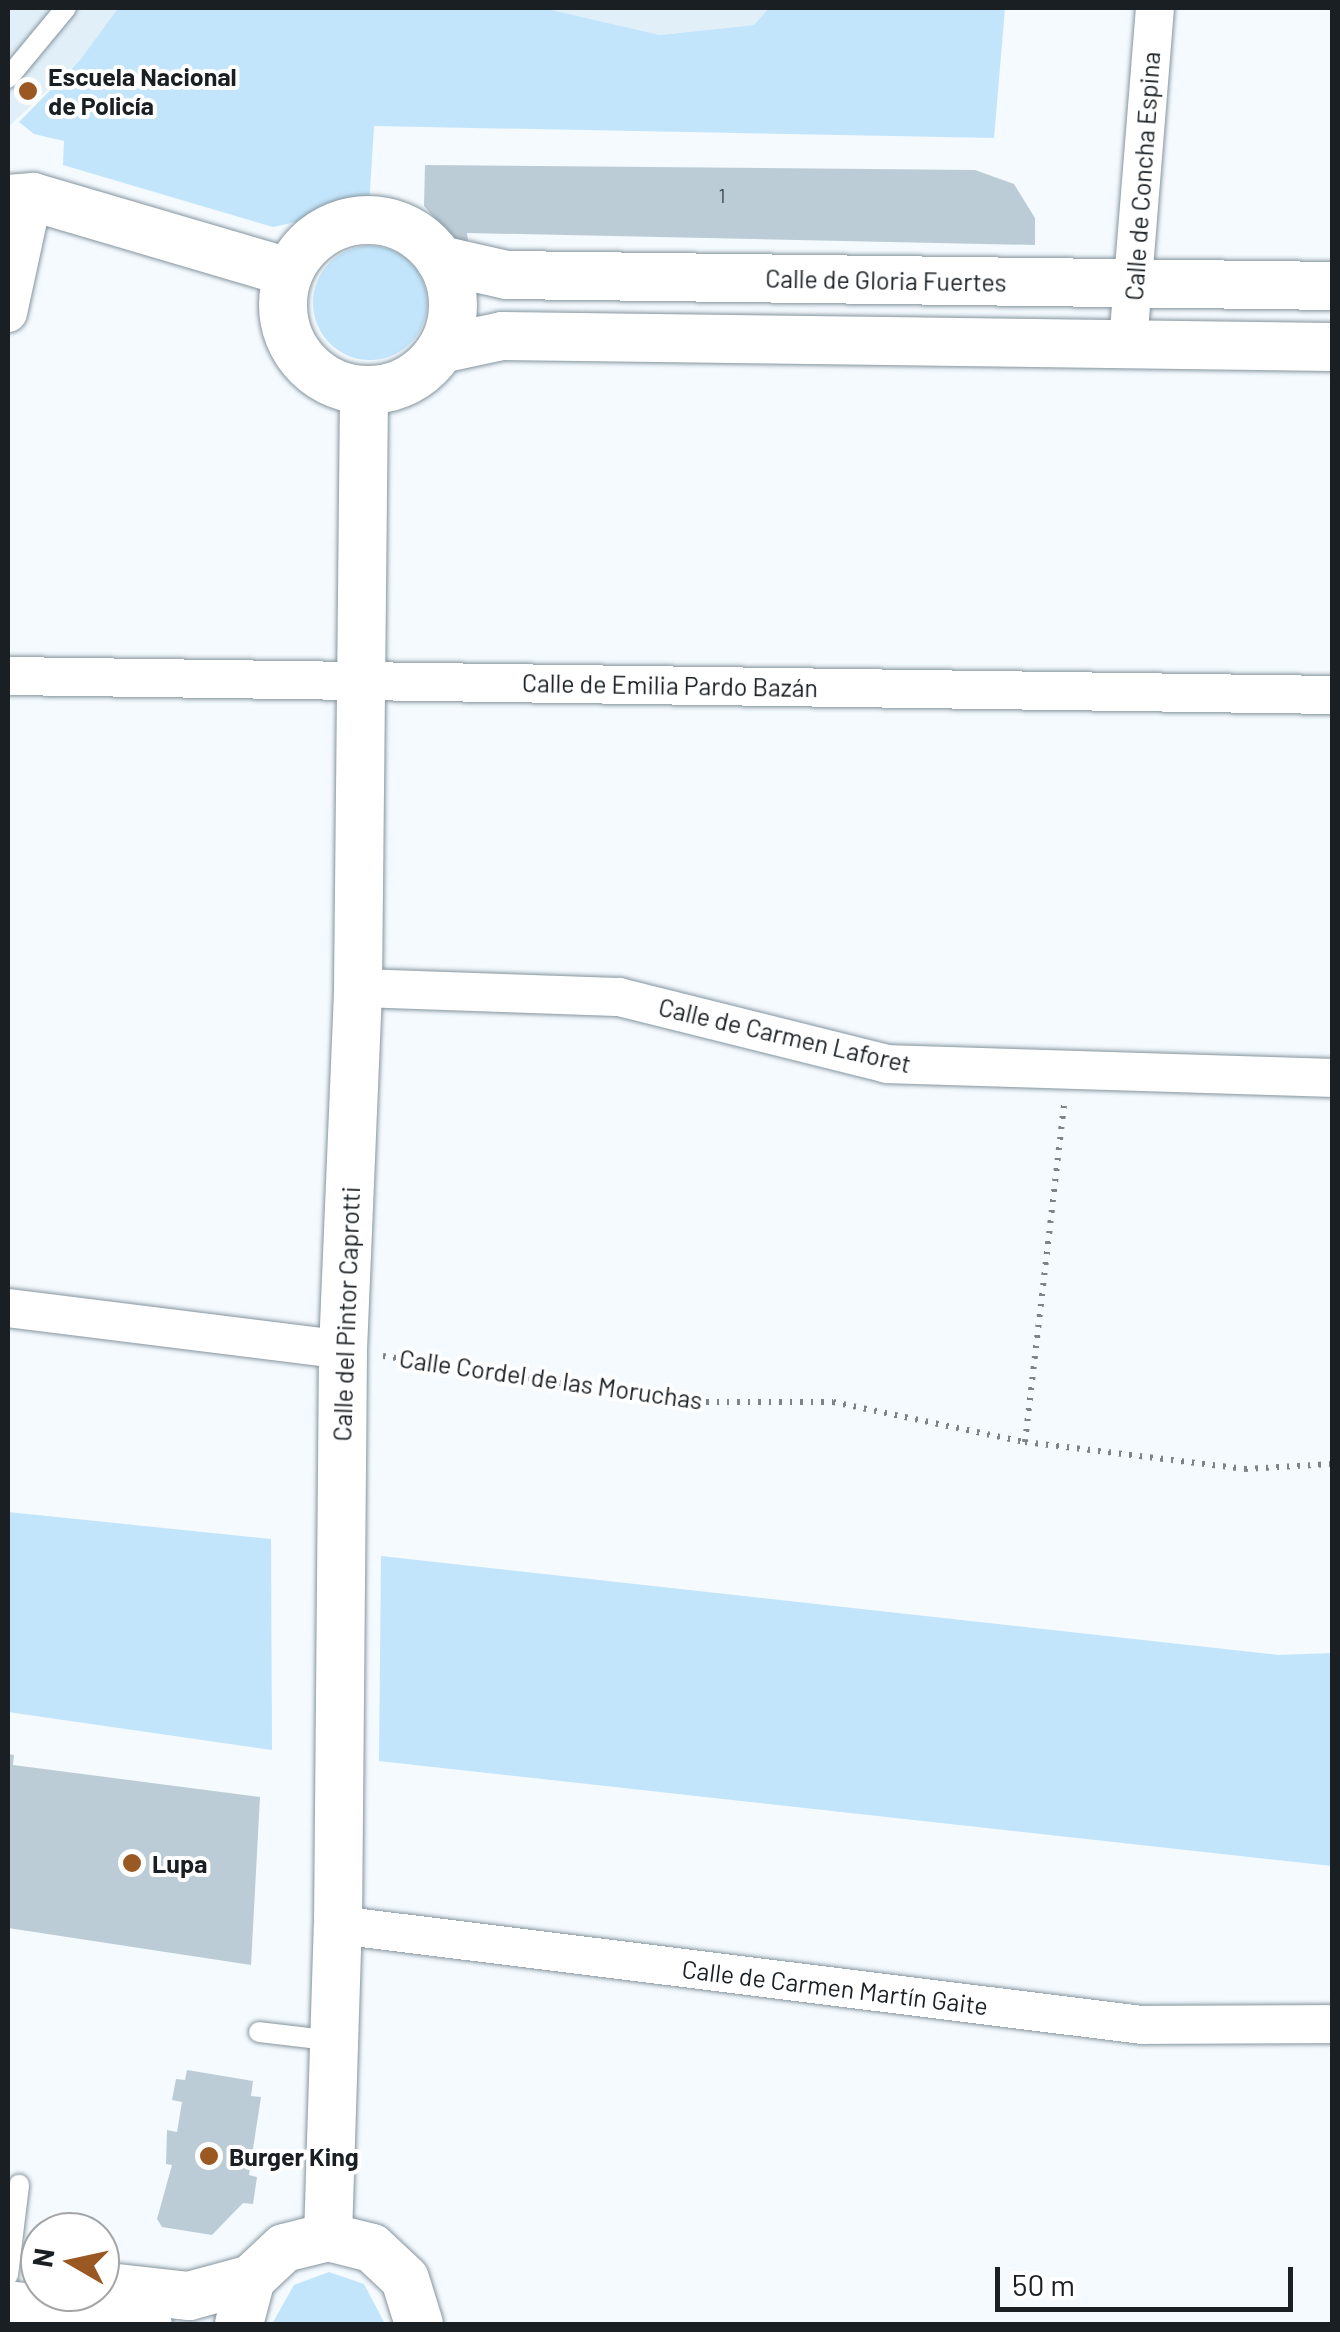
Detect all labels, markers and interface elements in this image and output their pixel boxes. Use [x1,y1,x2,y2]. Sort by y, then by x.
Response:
street label: Calle de Concha Espina [1118,51,1166,301]
place label: Escuela Nacional de Policía [48,62,237,121]
marker: Escuela Nacional de Policía [17,80,39,102]
house number: 1 [719,183,725,207]
street label: Calle de Gloria Fuertes [765,263,1007,297]
street label: Calle de Emilia Pardo Bazán [522,667,818,703]
street label: Calle de Carmen Laforet [656,991,914,1079]
street label: Calle del Pintor Caprotti [327,1186,365,1442]
street label: Calle Cordel de las Moruchas [397,1343,705,1415]
place label: Lupa [152,1848,207,1878]
marker: Lupa [121,1852,143,1874]
street label: Calle de Carmen Martín Gaite [680,1953,990,2021]
place label: Burger King [229,2141,359,2171]
marker: Burger King [198,2145,220,2167]
north arrow [20,2212,120,2312]
text: N [24,2246,61,2269]
scale bar [1000,2247,1298,2309]
text: 50 m [1012,2266,1075,2302]

